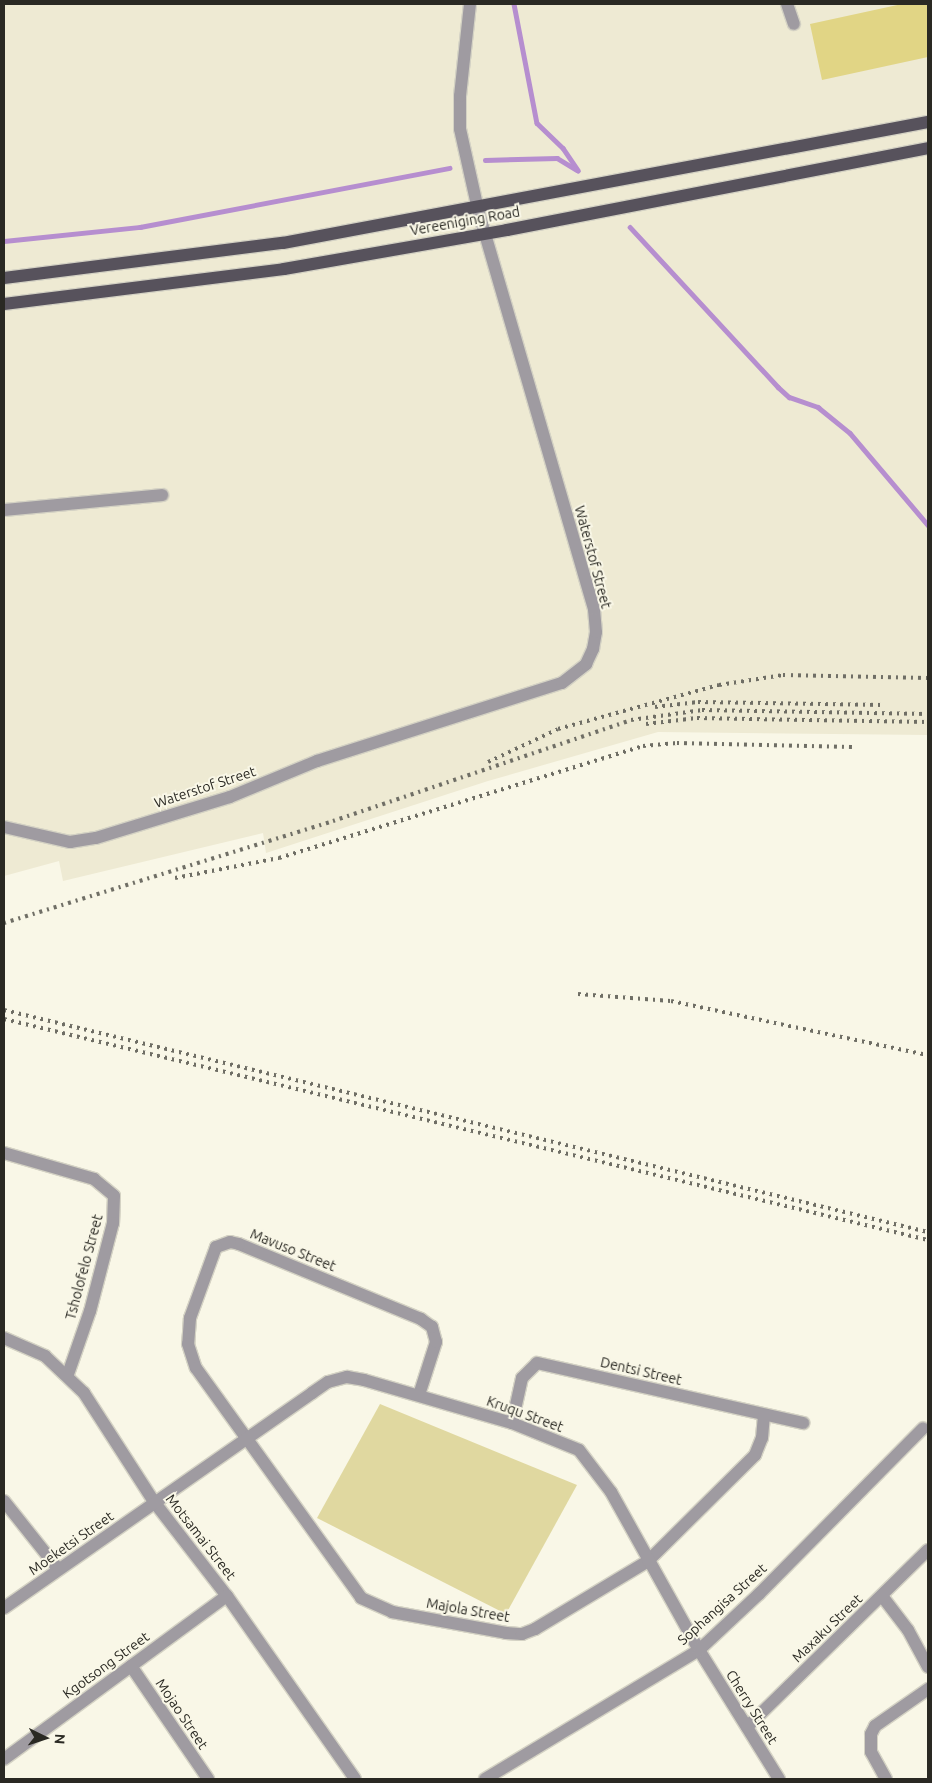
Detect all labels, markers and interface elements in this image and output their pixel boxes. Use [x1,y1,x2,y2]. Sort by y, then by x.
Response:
street label: Vereeniging Road [409,203,521,239]
street label: Waterstof Street [571,504,615,610]
street label: Waterstof Street [152,763,258,811]
street label: Tsholofelo Street [62,1212,106,1322]
street label: Mavuso Street [248,1225,338,1275]
street label: Dentsi Street [599,1353,683,1389]
street label: Kruqu Street [484,1392,566,1436]
street label: Motsamai Street [162,1491,240,1583]
street label: Moeketsi Street [25,1507,117,1579]
street label: Sophangisa Street [674,1560,770,1648]
street label: Maxaku Street [788,1590,866,1666]
street label: Majola Street [425,1594,511,1626]
street label: Kgotsong Street [60,1628,152,1702]
street label: Cherry Street [723,1667,781,1747]
street label: Mojao Street [152,1676,212,1752]
north arrow [20,1713,70,1763]
text: N [52,1733,68,1745]

